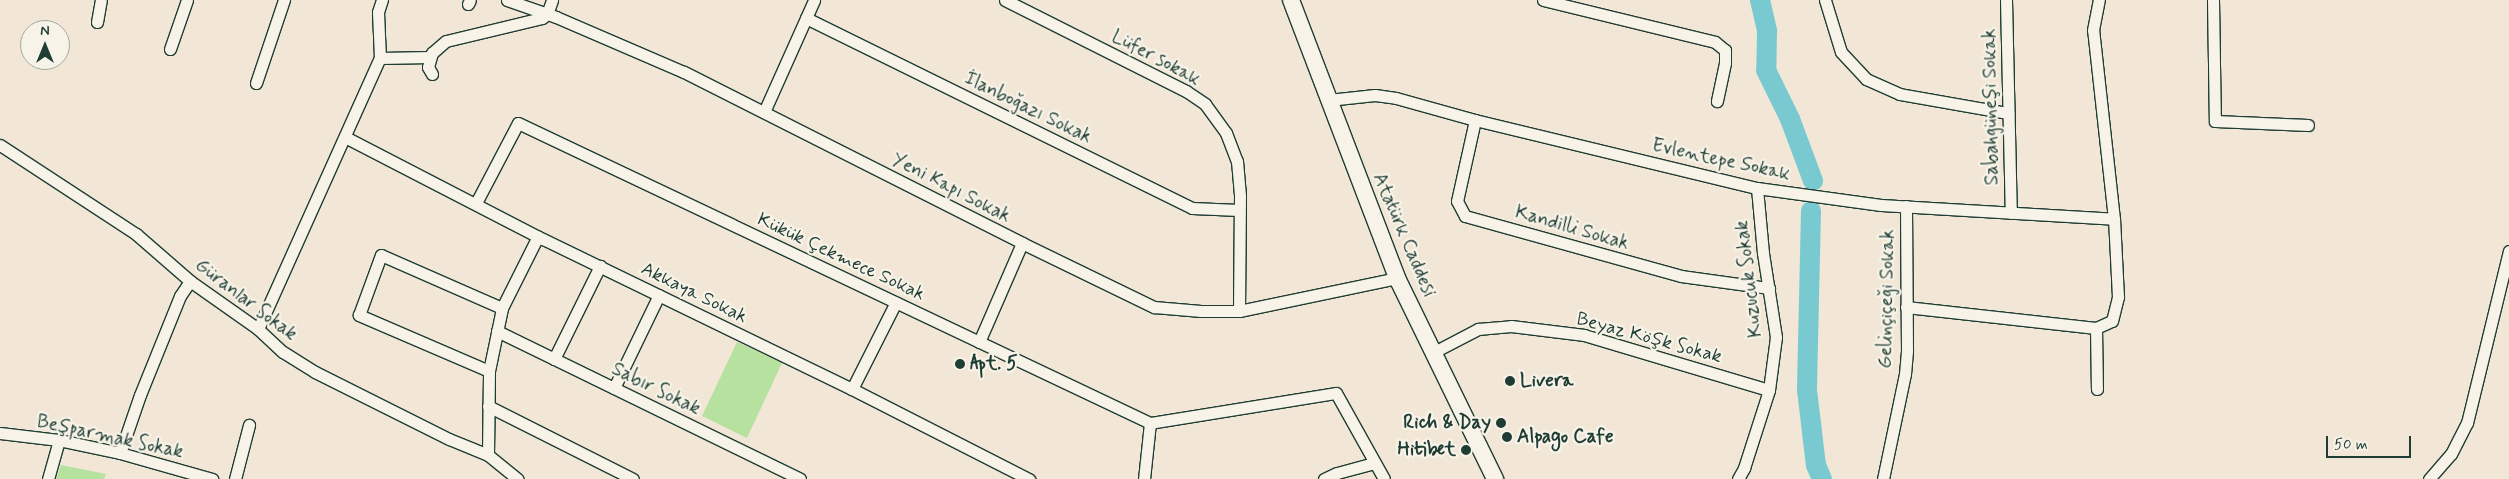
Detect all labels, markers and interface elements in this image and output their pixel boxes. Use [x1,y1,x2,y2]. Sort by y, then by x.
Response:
north arrow [20,20,70,70]
text: N [40,22,50,40]
street label: Lüfer sokak [1108,25,1204,91]
street label: Sabahgüneşi Sokak [1978,29,2004,185]
street label: İlanboğazı Sokak [961,67,1095,149]
street label: Evlentepe Sokak [1651,134,1791,186]
street label: Yeni Kapı Sokak [887,148,1015,228]
street label: Atatürk Caddesi [1367,168,1441,302]
street label: Kandilli Sokak [1513,201,1631,255]
street label: Kükük Çekmece Sokak [753,208,929,306]
street label: Kuzucuk Sokak [1730,218,1768,340]
street label: Gelinçiçeği Sokak [1874,230,1900,368]
street label: Güranlar Sokak [189,253,303,347]
street label: Akkaya Sokak [637,257,751,329]
street label: Beyaz Köşk Sokak [1573,307,1725,369]
place label: Apt. 5 [970,353,1018,375]
street label: Sabır Sokak [607,357,705,421]
marker: Apt. 5 [954,358,966,370]
place label: Livera [1520,370,1574,392]
marker: Livera [1504,375,1516,387]
street label: Beşparmak Sokak [34,410,186,464]
place label: Rich & Day [1403,412,1491,434]
marker: Rich & Day [1495,417,1507,429]
place label: Alpago Cafe [1517,426,1613,448]
scale bar [2329,426,2414,458]
marker: Alpago Cafe [1501,431,1513,443]
text: 50 m [2334,435,2368,455]
place label: Hitibet [1397,439,1456,461]
marker: Hitibet [1460,444,1472,456]

